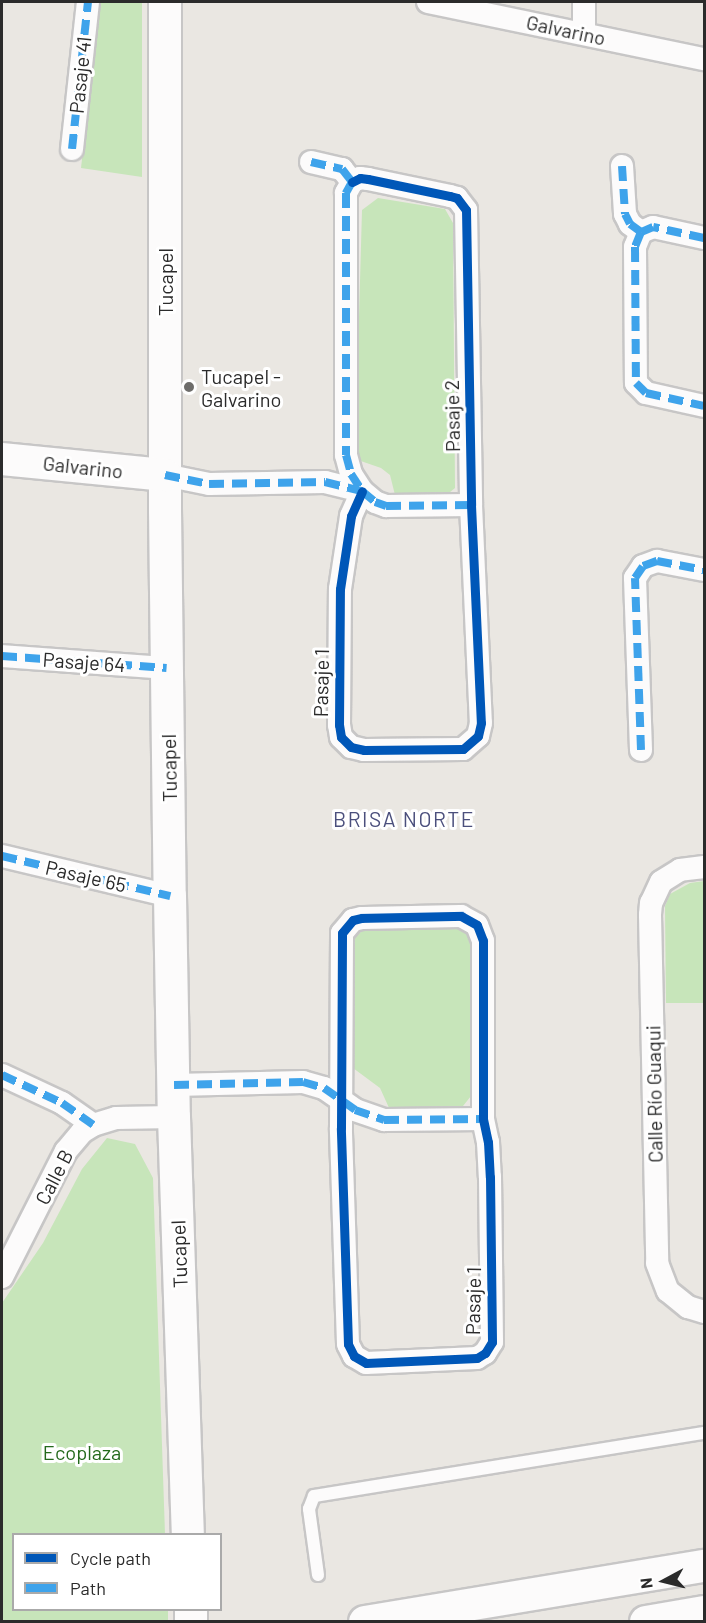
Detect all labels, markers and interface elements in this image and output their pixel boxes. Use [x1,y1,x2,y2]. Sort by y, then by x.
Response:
street label: Galvarino [524,10,608,50]
street label: Pasaje 41 [64,35,96,115]
street label: Tucapel [153,248,177,316]
place label: Tucapel - Galvarino [201,364,281,411]
marker: Tucapel - Galvarino [182,380,196,394]
street label: Pasaje 2 [439,380,465,452]
street label: Galvarino [42,451,124,483]
street label: Pasaje 64 [42,647,126,677]
street label: Pasaje 1 [308,649,334,717]
street label: Tucapel [156,734,182,802]
district label: BRISA NORTE [333,806,475,832]
street label: Pasaje 65 [43,855,129,897]
street label: Calle Río Guaqui [641,1025,667,1163]
street label: Calle B [30,1145,78,1209]
street label: Tucapel [166,1220,192,1288]
street label: Pasaje 1 [460,1267,486,1335]
park label: Ecoplaza [43,1440,121,1464]
legend [12,1533,222,1611]
text: Cycle path [70,1547,151,1569]
north arrow [634,1551,694,1611]
text: Path [70,1577,106,1599]
text: N [636,1577,656,1590]

